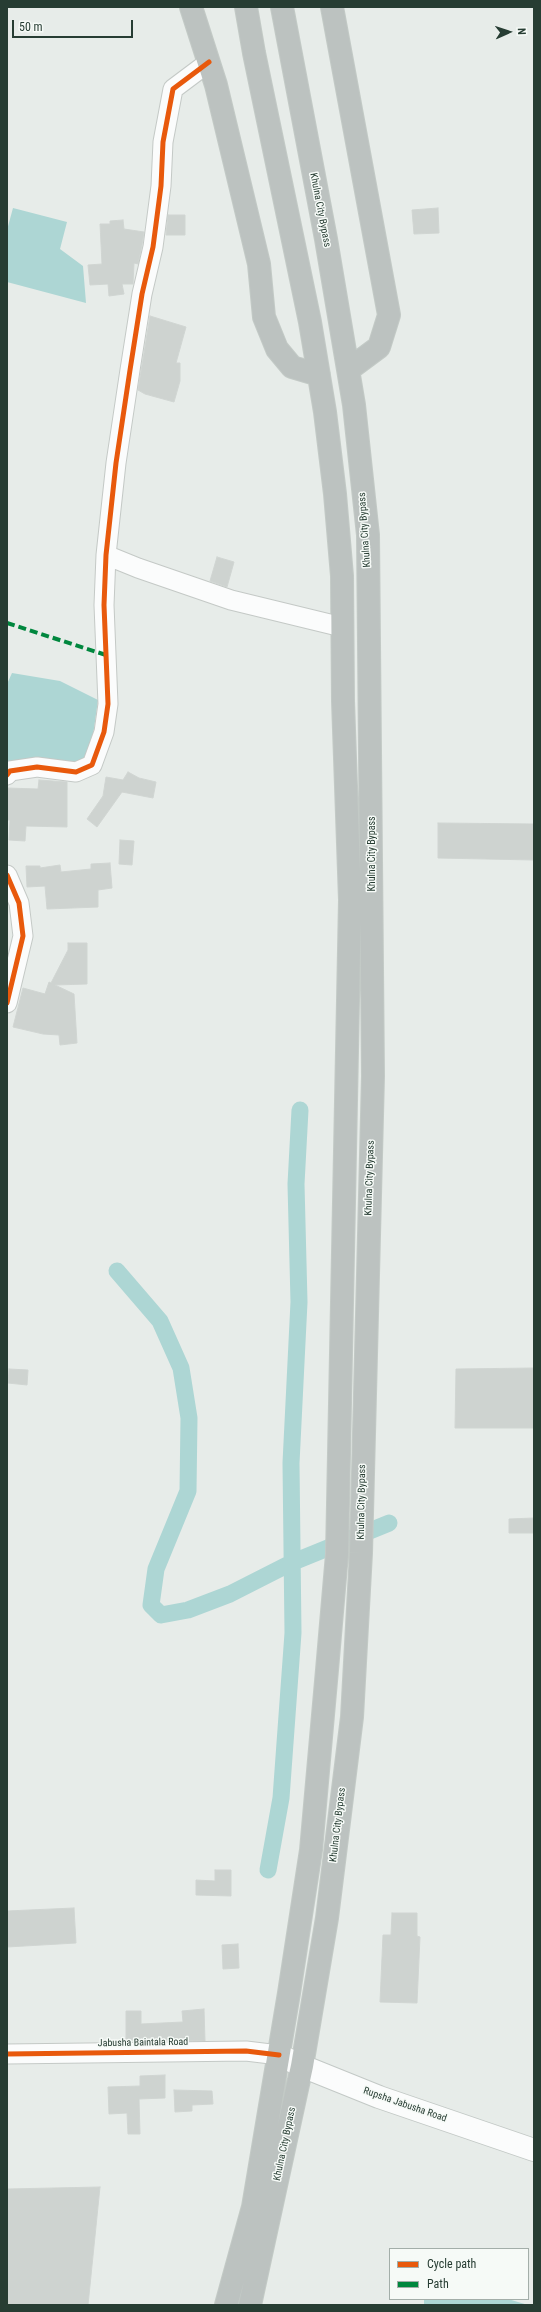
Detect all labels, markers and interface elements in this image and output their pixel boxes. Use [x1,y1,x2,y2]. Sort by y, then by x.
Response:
scale bar [14,12,135,38]
north arrow [489,12,529,52]
text: 50 m [19,20,43,34]
text: N [515,28,528,35]
street label: Khulna City Bypass [307,172,333,248]
street label: Khulna City Bypass [356,492,374,568]
street label: Khulna City Bypass [366,816,378,892]
street label: Khulna City Bypass [363,1140,377,1216]
street label: Khulna City Bypass [355,1464,369,1540]
street label: Khulna City Bypass [327,1787,349,1863]
street label: Jabusha Baintala Road [98,2036,188,2050]
street label: Rupsha Jabusha Road [362,2085,448,2125]
street label: Khulna City Bypass [271,2106,299,2182]
legend [389,2248,529,2300]
text: Cycle path [427,2257,476,2271]
text: Path [427,2277,449,2291]

